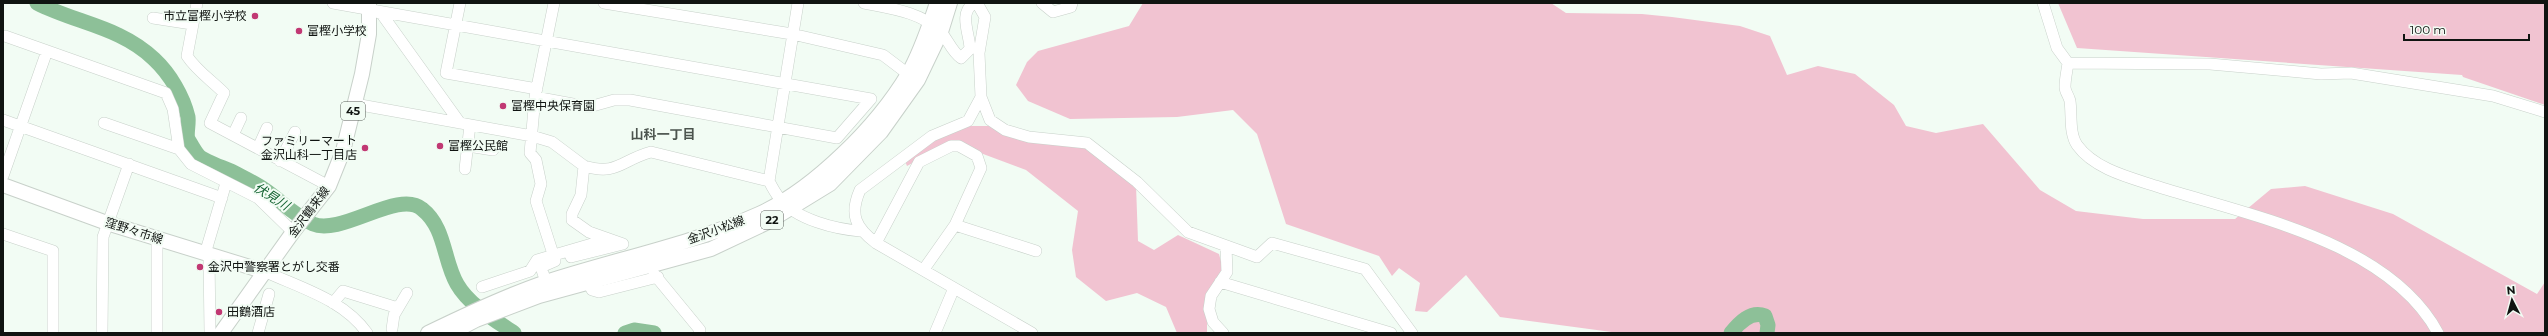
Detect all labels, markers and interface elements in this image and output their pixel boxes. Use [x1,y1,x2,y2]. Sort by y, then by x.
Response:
place label: 市立富樫小学校 [163,8,247,23]
marker: 市立富樫小学校 [250,11,260,21]
scale bar [2404,16,2529,42]
text: 100 m [2410,22,2446,37]
place label: 富樫小学校 [307,23,367,38]
marker: 富樫小学校 [294,26,304,36]
place label: 富樫中央保育園 [511,98,595,113]
marker: 富樫中央保育園 [498,101,508,111]
road number: 45 [341,102,365,120]
district label: 山科一丁目 [630,126,696,142]
place label: ファミリーマート 金沢山科一丁目店 [261,133,357,162]
place label: 富樫公民館 [448,138,508,153]
marker: 富樫公民館 [435,141,445,151]
marker: ファミリーマート 金沢山科一丁目店 [360,143,370,153]
water label: 伏見川 [251,179,294,214]
street label: 金沢鶴来線 [285,183,333,240]
road number: 22 [761,211,783,229]
street label: 金沢小松線 [685,212,747,247]
street label: 窪野々市線 [103,214,165,247]
place label: 金沢中警察署とがし交番 [208,259,340,274]
marker: 金沢中警察署とがし交番 [195,262,205,272]
north arrow [2492,280,2532,320]
text: N [2506,283,2516,297]
place label: 田鶴酒店 [227,304,275,319]
marker: 田鶴酒店 [214,307,224,317]

